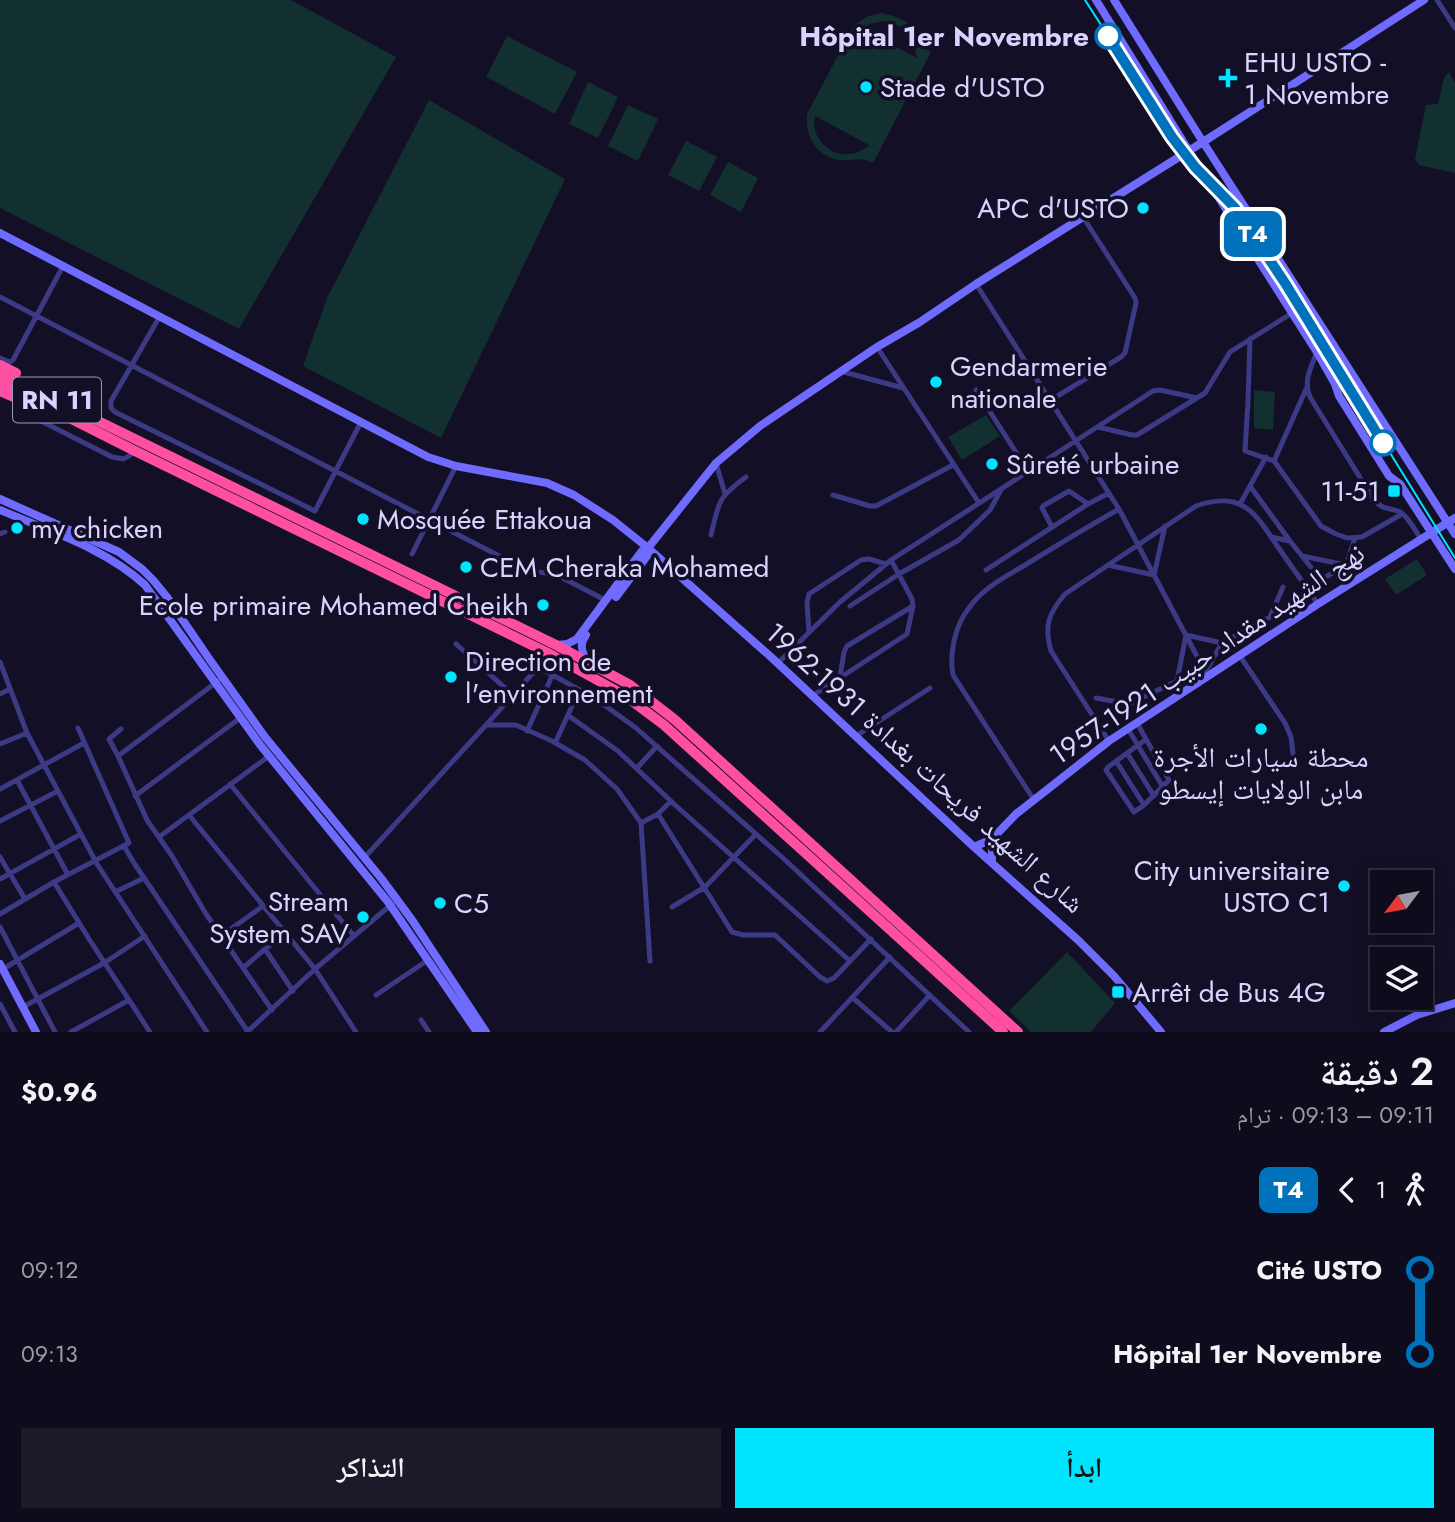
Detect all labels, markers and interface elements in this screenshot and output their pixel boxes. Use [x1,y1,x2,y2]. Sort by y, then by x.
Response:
place label: Hôpital 1er Novembre [799,16,1089,57]
marker: Hôpital 1er Novembre [1095,23,1121,49]
place label: EHU USTO - 1 Novembre [1244,42,1389,115]
place label: Stade d'USTO [880,67,1045,108]
marker: EHU USTO - 1 Novembre [1218,68,1238,88]
marker: Stade d'USTO [858,79,874,95]
place label: APC d'USTO [977,188,1129,229]
marker: APC d'USTO [1135,200,1151,216]
line badge: T4 [1222,211,1284,257]
text: T4 [1238,216,1268,251]
place label: Gendarmerie nationale [950,346,1107,419]
marker: Gendarmerie nationale [928,374,944,390]
road number: RN 11 [13,378,101,422]
unlabelled marker [1370,430,1396,456]
place label: Sûreté urbaine [1006,444,1179,485]
marker: Sûreté urbaine [984,456,1000,472]
place label: 11-51 [1321,471,1380,512]
marker: 11-51 [1386,483,1402,499]
place label: Mosquée Ettakoua [377,499,592,540]
place label: my chicken [31,508,163,549]
marker: Mosquée Ettakoua [355,511,371,527]
marker: my chicken [9,520,25,536]
street label: نهج الشهيد مقداد حبيب 1921-1957 [1041,533,1373,775]
place label: CEM Cheraka Mohamed [480,547,770,588]
marker: CEM Cheraka Mohamed [458,559,474,575]
place label: Ecole primaire Mohamed Cheikh [139,585,529,626]
marker: Ecole primaire Mohamed Cheikh [535,597,551,613]
street label: شارع الشهيد فريحات بغدادة 1931-1962 [756,613,1094,923]
place label: Direction de l'environnement [465,641,653,714]
marker: Direction de l'environnement [443,669,459,685]
marker: محطة سيارات الأجرة مابن الولايات إيسطو [1253,721,1269,737]
place label: محطة سيارات الأجرة مابن الولايات إيسطو [1154,737,1368,810]
place label: City universitaire USTO C1 [1134,850,1330,923]
north arrow [1370,870,1433,933]
map controls [1370,870,1433,1010]
marker: City universitaire USTO C1 [1336,878,1352,894]
place label: Stream System SAV [209,881,350,954]
place label: C5 [454,883,489,924]
marker: C5 [432,895,448,911]
marker: Stream System SAV [355,909,371,925]
button: layers [1370,947,1433,1010]
place label: Arrêt de Bus 4G [1132,972,1326,1013]
marker: Arrêt de Bus 4G [1110,984,1126,1000]
text: 2 دقيقة [1320,1044,1434,1099]
text: $0.96 [21,1073,98,1111]
text: 09:11 – 09:13 · ترام [1237,1098,1434,1132]
icon: back [1328,1171,1366,1209]
icon: walk [1396,1171,1434,1209]
text: T4 [1273,1172,1304,1207]
text: 1 [1376,1173,1386,1207]
text: Cité USTO [1257,1251,1382,1289]
text: 09:12 [21,1253,78,1287]
text: Hôpital 1er Novembre [1113,1335,1382,1373]
text: 09:13 [21,1337,78,1371]
button: التذاكر [21,1428,721,1508]
button: ابدأ [735,1428,1434,1508]

